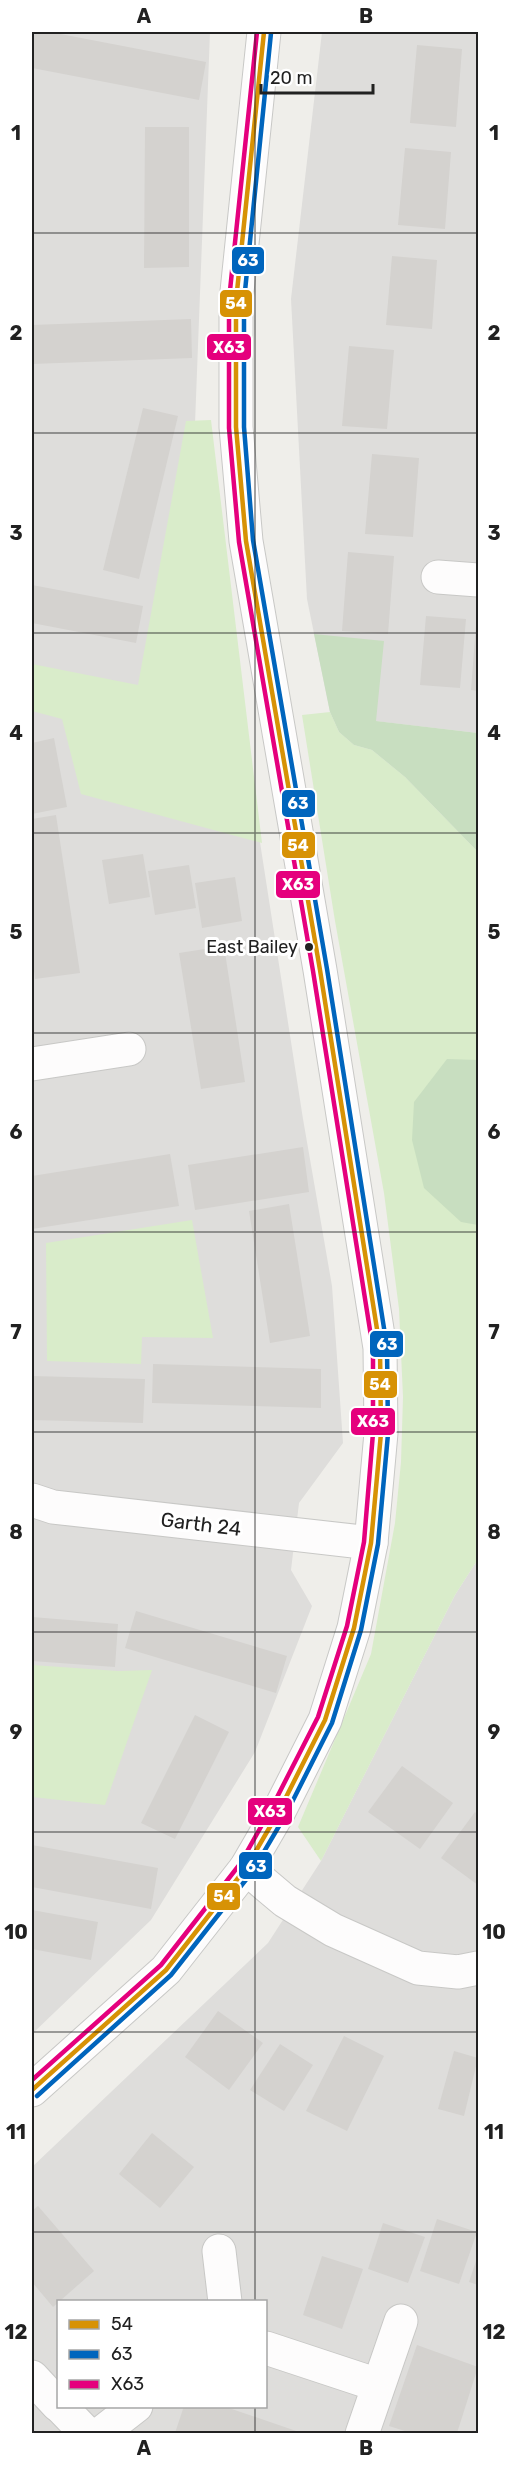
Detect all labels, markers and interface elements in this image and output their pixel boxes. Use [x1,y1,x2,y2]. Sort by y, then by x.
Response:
text: A [137,4,152,28]
text: B [359,4,373,28]
scale bar [261,57,374,95]
text: 20 m [270,67,312,89]
text: 1 [11,121,21,145]
text: 1 [489,121,499,145]
line badge: 63 [231,246,265,275]
text: 63 [238,251,258,270]
line badge: 54 [219,289,253,318]
text: 54 [225,294,247,313]
text: 2 [10,321,23,345]
text: 2 [488,321,501,345]
line badge: X63 [206,333,252,361]
text: X63 [213,338,245,357]
text: 3 [9,521,23,545]
text: 3 [487,521,501,545]
text: 4 [9,721,23,745]
text: 4 [487,721,501,745]
line badge: 63 [281,789,316,818]
text: 63 [288,794,308,813]
line badge: 54 [281,831,316,859]
text: 54 [287,836,309,855]
line badge: X63 [275,870,321,899]
text: X63 [282,875,314,894]
text: 5 [10,920,23,944]
text: 5 [488,920,501,944]
place label: East Bailey [206,936,298,958]
marker: East Bailey [303,941,315,953]
text: 6 [9,1120,23,1144]
text: 6 [487,1120,501,1144]
text: 7 [10,1320,22,1344]
text: 7 [488,1320,500,1344]
line badge: 63 [369,1330,404,1358]
text: 63 [377,1335,397,1354]
line badge: 54 [363,1370,398,1399]
text: 54 [369,1375,391,1394]
line badge: X63 [350,1407,396,1436]
text: X63 [357,1412,389,1431]
street label: Garth 24 [159,1507,243,1541]
text: 8 [9,1520,23,1544]
text: 8 [487,1520,501,1544]
text: 9 [10,1720,23,1744]
text: 9 [488,1720,501,1744]
line badge: X63 [247,1797,293,1826]
text: X63 [254,1802,286,1821]
line badge: 63 [238,1851,273,1880]
text: 63 [246,1857,266,1876]
line badge: 54 [206,1882,241,1911]
text: 54 [213,1887,235,1906]
text: 10 [4,1920,28,1944]
text: 10 [482,1920,506,1944]
text: 11 [6,2120,26,2144]
text: 11 [484,2120,504,2144]
legend [57,2300,267,2408]
text: 54 [111,2313,133,2335]
text: 12 [5,2320,27,2344]
text: 12 [483,2320,505,2344]
text: 63 [111,2343,133,2365]
text: X63 [111,2373,144,2395]
text: A [137,2436,152,2460]
text: B [359,2436,373,2460]

